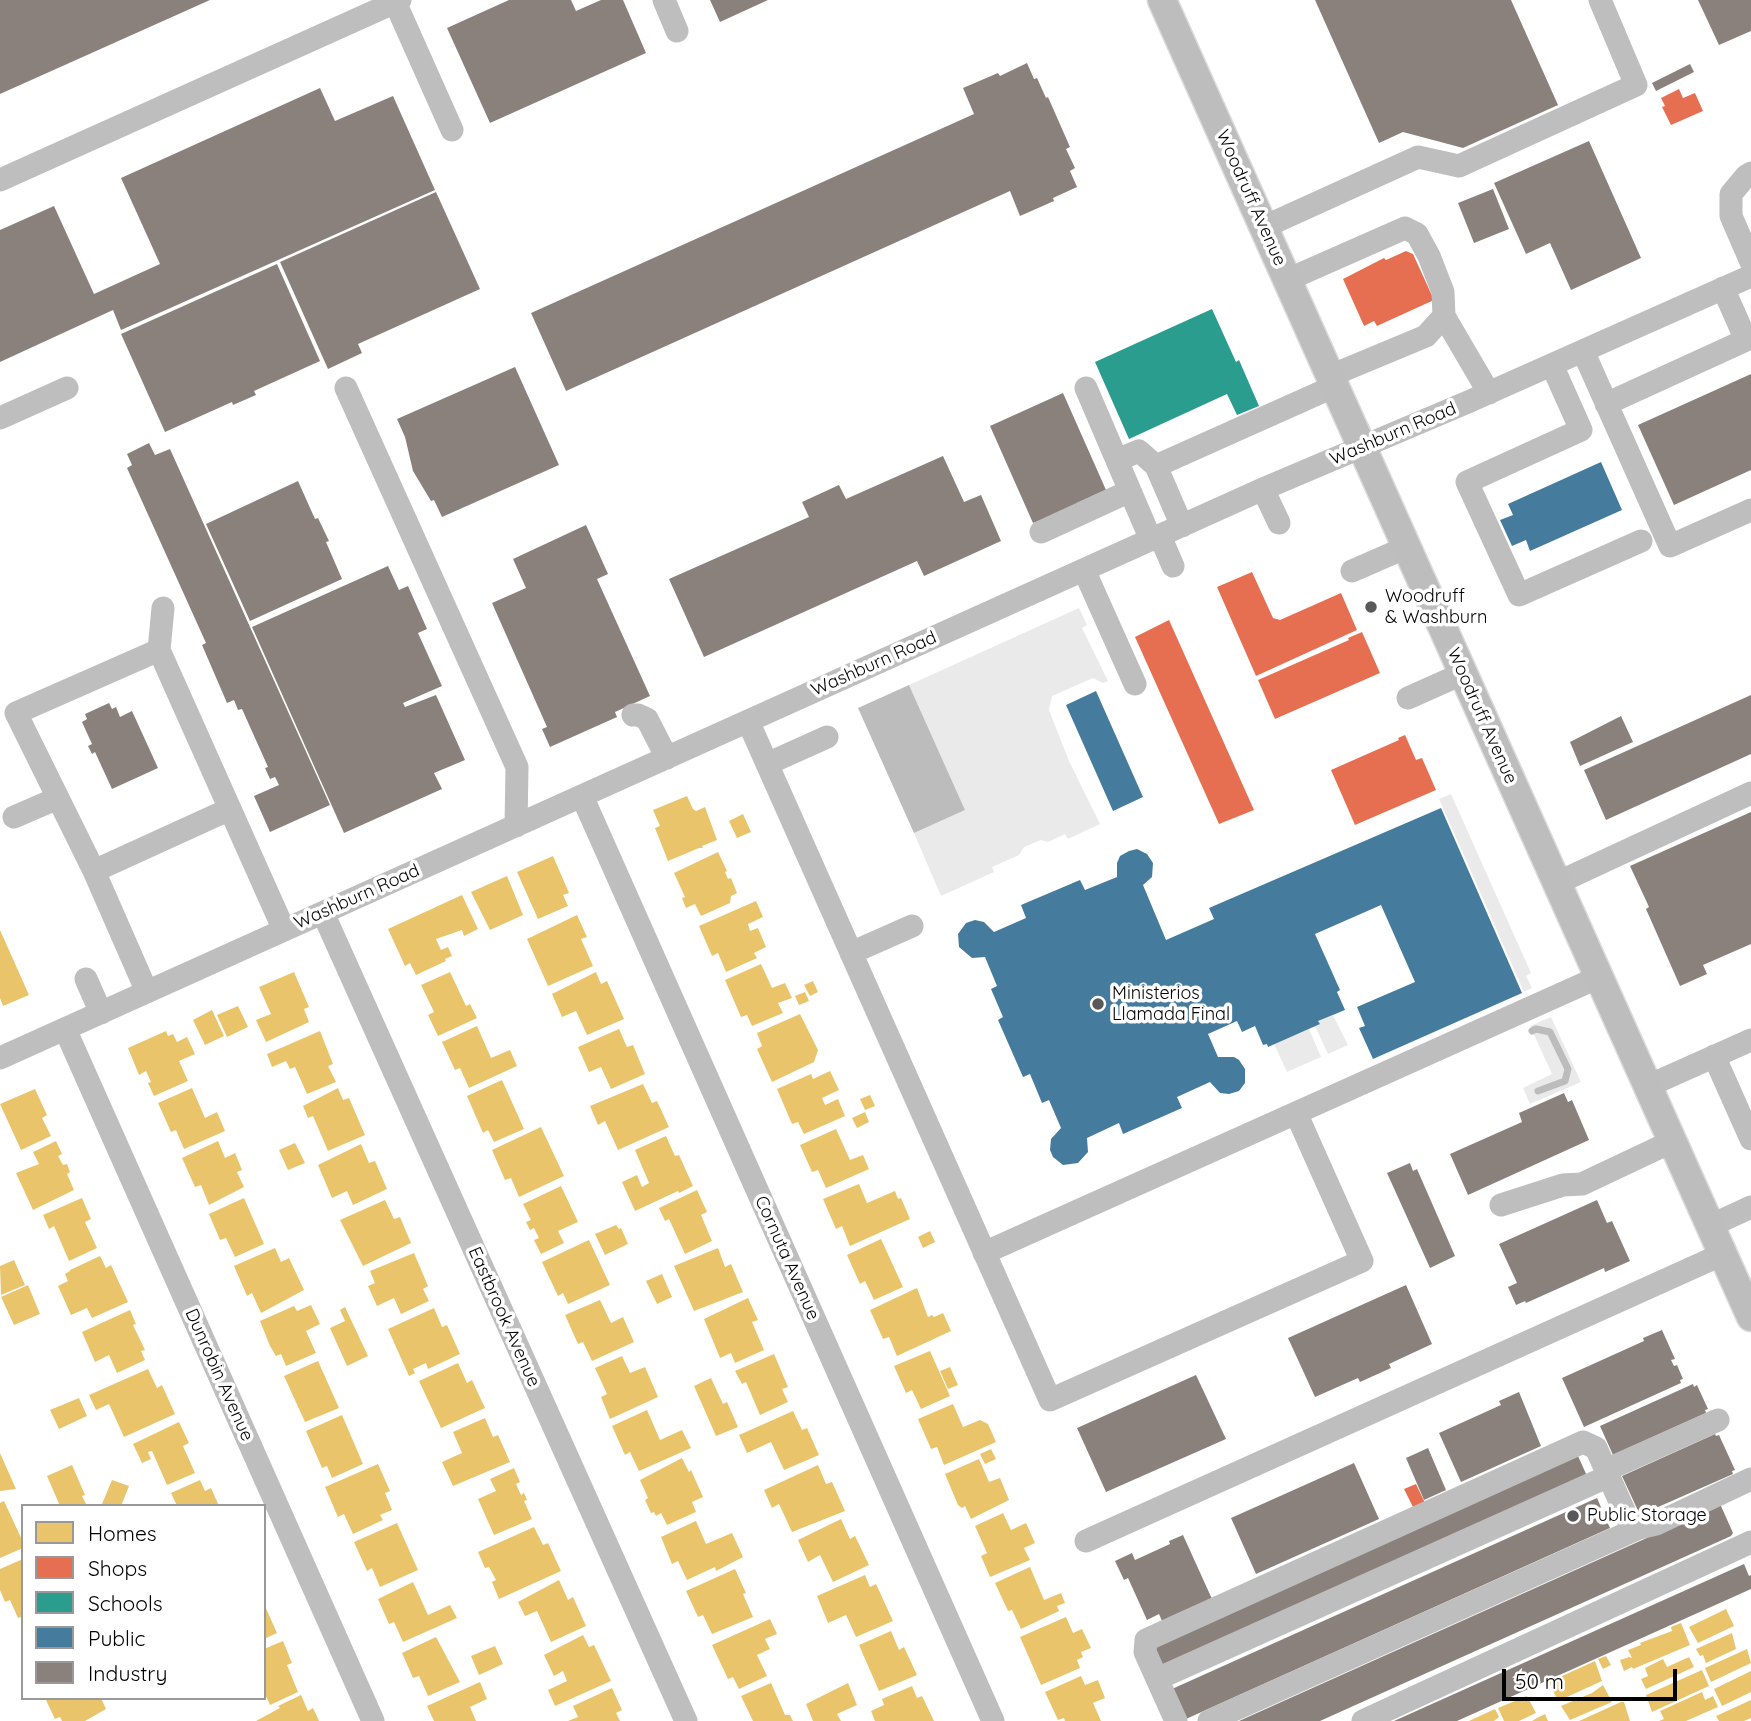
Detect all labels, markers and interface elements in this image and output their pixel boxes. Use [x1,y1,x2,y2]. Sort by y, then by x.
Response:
street label: Woodruff Avenue [1211,127,1291,269]
street label: Washburn Road [1327,398,1459,470]
place label: Woodruff & Washburn [1385,586,1487,628]
marker: Woodruff & Washburn [1363,599,1379,615]
street label: Washburn Road [808,627,940,701]
street label: Woodruff Avenue [1442,645,1522,787]
street label: Washburn Road [291,860,423,934]
place label: Ministerios Llamada Final [1112,983,1230,1026]
marker: Ministerios Llamada Final [1090,996,1106,1012]
street label: Cornuta Avenue [750,1193,824,1323]
street label: Eastbrook Avenue [463,1244,545,1390]
street label: Dunrobin Avenue [180,1305,258,1445]
legend [21,1504,266,1700]
place label: Public Storage [1587,1505,1707,1527]
marker: Public Storage [1565,1508,1581,1524]
text: Homes [88,1520,157,1546]
text: Shops [88,1555,147,1581]
text: Schools [88,1590,163,1616]
text: Public [88,1625,145,1651]
scale bar [1506,1654,1681,1698]
text: Industry [88,1660,167,1686]
text: 50 m [1515,1668,1564,1694]

